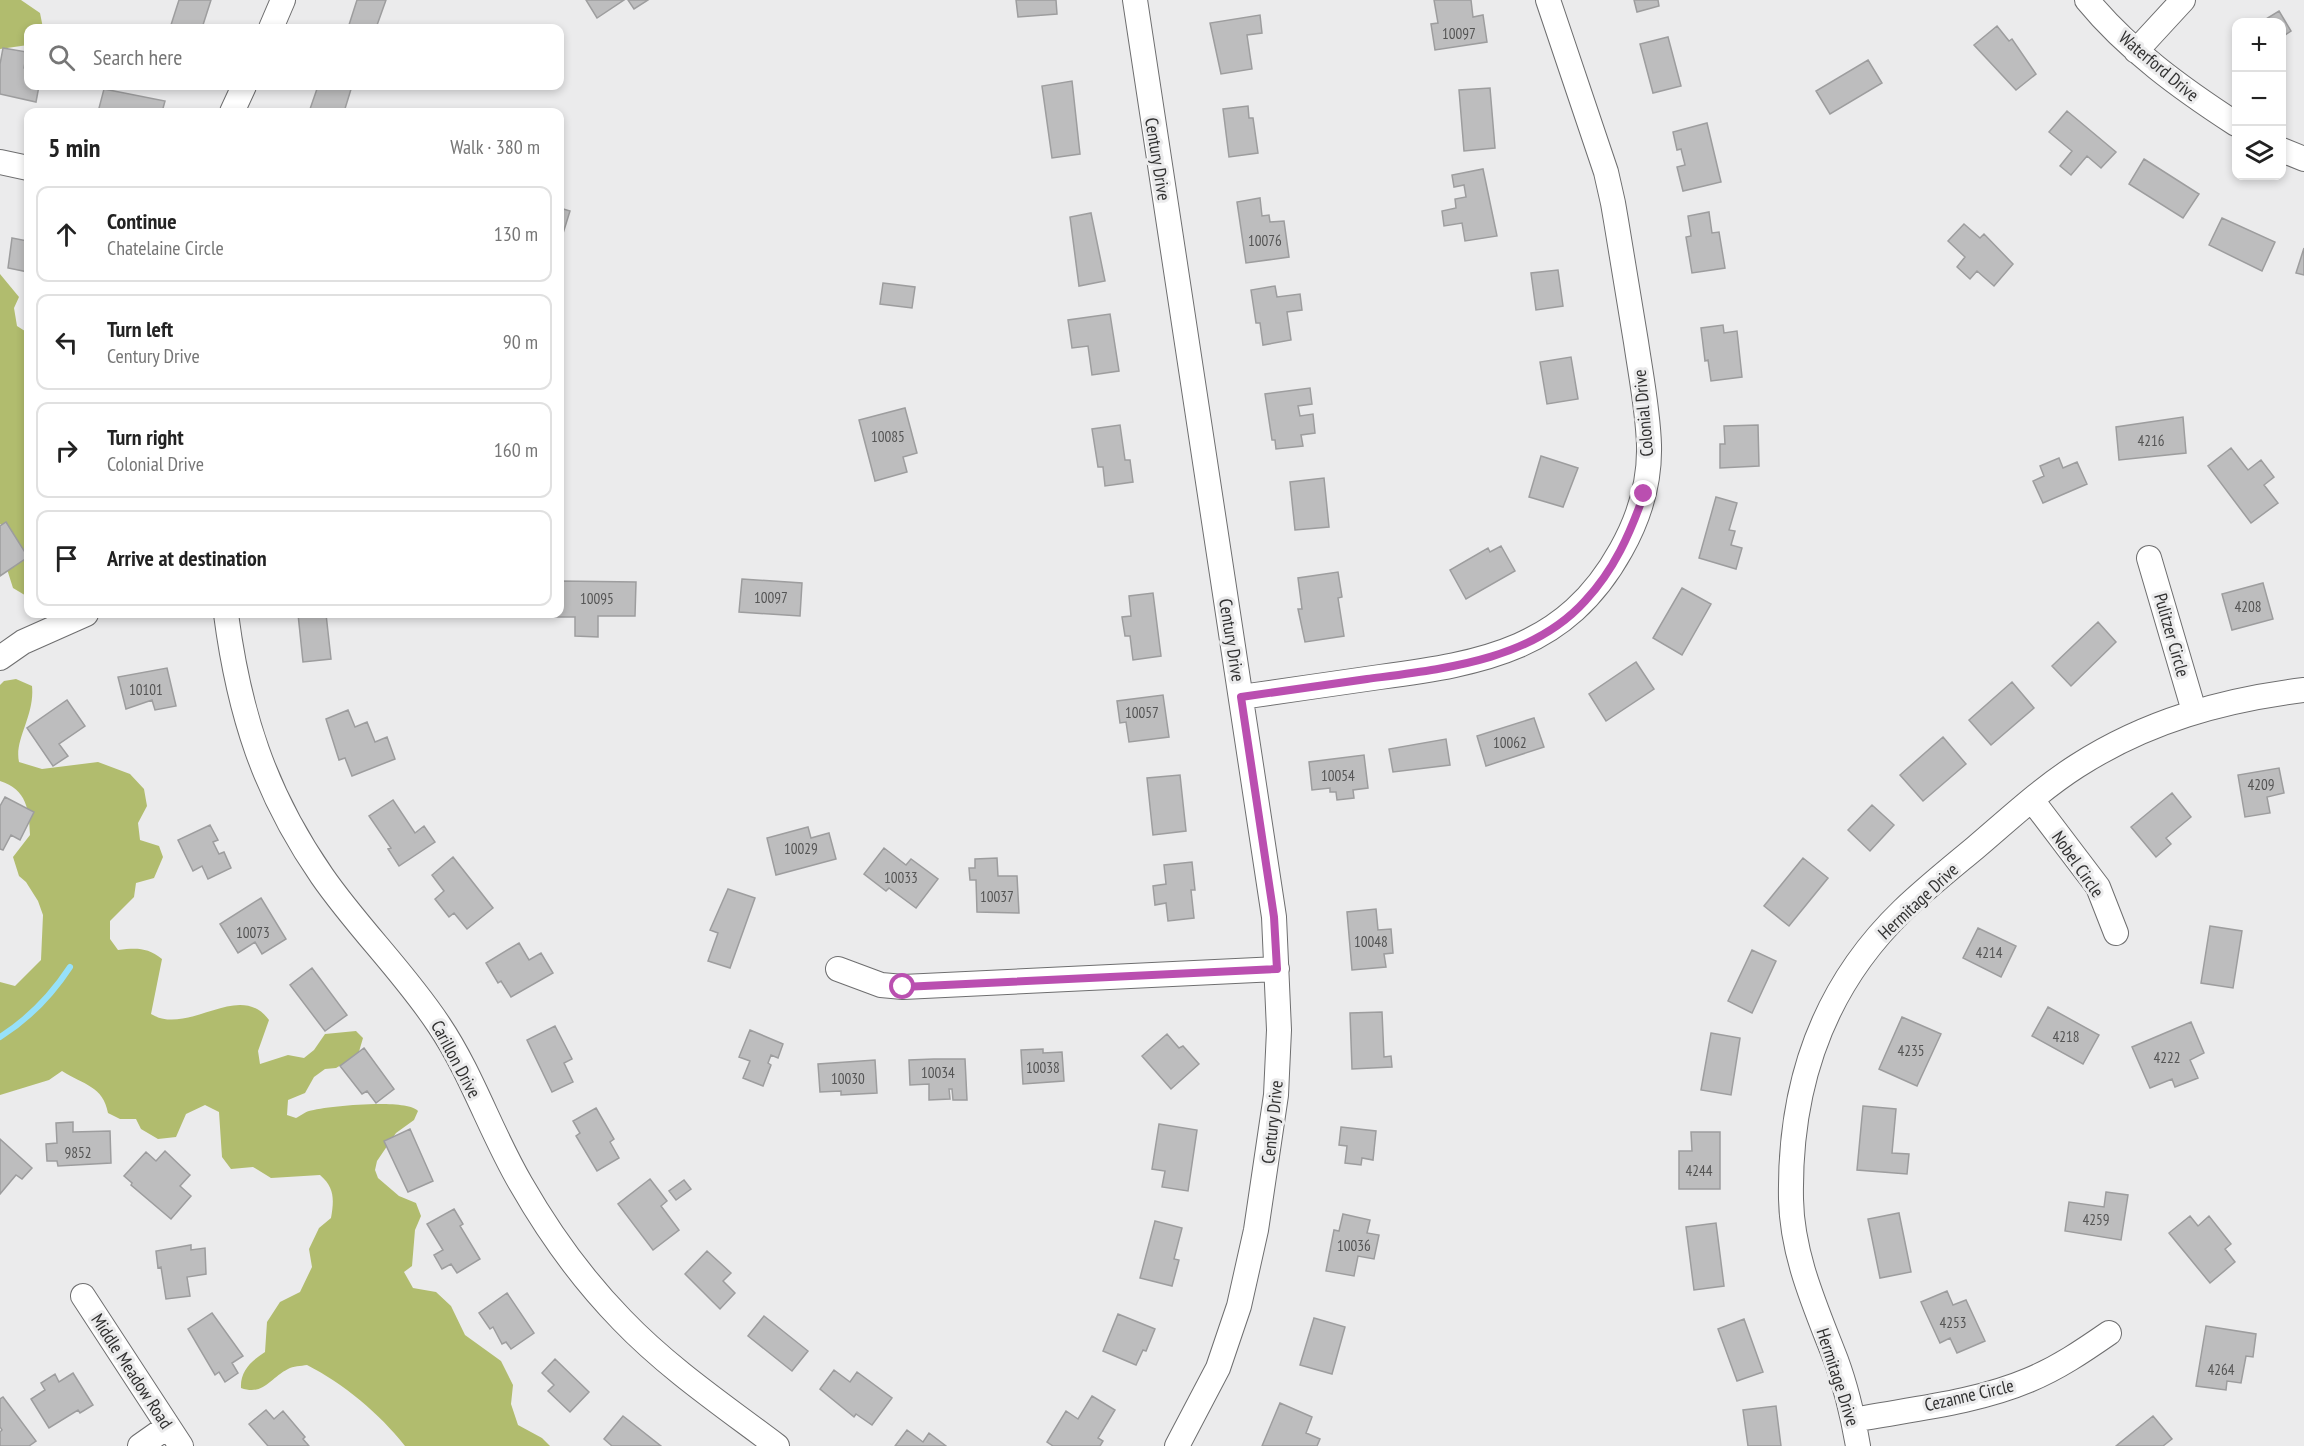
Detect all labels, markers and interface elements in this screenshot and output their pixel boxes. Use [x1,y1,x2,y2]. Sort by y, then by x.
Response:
map controls [2232,18,2286,180]
button: + [2232,18,2286,72]
search box [24,24,564,90]
house number: 10097 [1442,24,1476,43]
street label: Waterford Drive [2114,26,2204,106]
icon: search [45,41,78,74]
text: Search here [93,43,182,71]
button: − [2232,72,2286,126]
street label: Century Drive [1140,116,1176,202]
button: layers [2232,126,2286,180]
text: 5 min [48,131,101,164]
text: Walk · 380 m [450,134,540,160]
text: Continue [107,207,177,235]
icon: ahead [50,218,83,251]
text: 130 m [494,221,538,247]
house number: 10076 [1248,231,1282,250]
text: Chatelaine Circle [107,235,224,261]
text: Turn left [107,315,173,343]
icon: left [50,326,83,359]
text: 90 m [503,329,538,355]
text: Century Drive [107,343,200,369]
street label: Colonial Drive [1628,369,1658,457]
text: Turn right [107,423,184,451]
house number: 10085 [871,427,905,446]
house number: 4216 [2137,431,2165,450]
icon: right [50,434,83,467]
text: 160 m [494,437,538,463]
text: Colonial Drive [107,451,204,477]
route end [1630,480,1656,506]
icon: arrive [50,542,83,575]
text: Arrive at destination [107,544,267,572]
house number: 10097 [754,588,788,607]
house number: 10095 [580,589,614,608]
street label: Pulitzer Circle [2149,590,2195,680]
street label: Century Drive [1214,597,1250,683]
house number: 4208 [2234,597,2262,616]
house number: 10101 [129,680,163,699]
house number: 10057 [1125,703,1159,722]
house number: 10062 [1493,733,1527,752]
house number: 10054 [1321,766,1355,785]
house number: 4209 [2247,775,2275,794]
street label: Nobel Circle [2047,826,2109,902]
house number: 10029 [784,839,818,858]
street label: Hermitage Drive [1873,858,1963,944]
house number: 10033 [884,868,918,887]
house number: 10037 [980,887,1014,906]
house number: 10073 [236,923,270,942]
house number: 10048 [1354,932,1388,951]
house number: 4214 [1975,943,2003,962]
route start [889,973,915,999]
street label: Carillon Drive [426,1016,486,1102]
house number: 4218 [2052,1027,2080,1046]
house number: 4235 [1897,1041,1925,1060]
house number: 4222 [2153,1048,2181,1067]
house number: 10038 [1026,1058,1060,1077]
house number: 10034 [921,1063,955,1082]
house number: 10030 [831,1069,865,1088]
street label: Century Drive [1256,1079,1288,1165]
house number: 9852 [64,1143,92,1162]
house number: 4244 [1685,1161,1713,1180]
house number: 4259 [2082,1210,2110,1229]
house number: 10036 [1337,1236,1371,1255]
street label: Middle Meadow Road [86,1309,178,1433]
house number: 4253 [1939,1313,1967,1332]
street label: Hermitage Drive [1811,1325,1865,1429]
house number: 4264 [2207,1360,2235,1379]
street label: Cezanne Circle [1922,1374,2016,1416]

